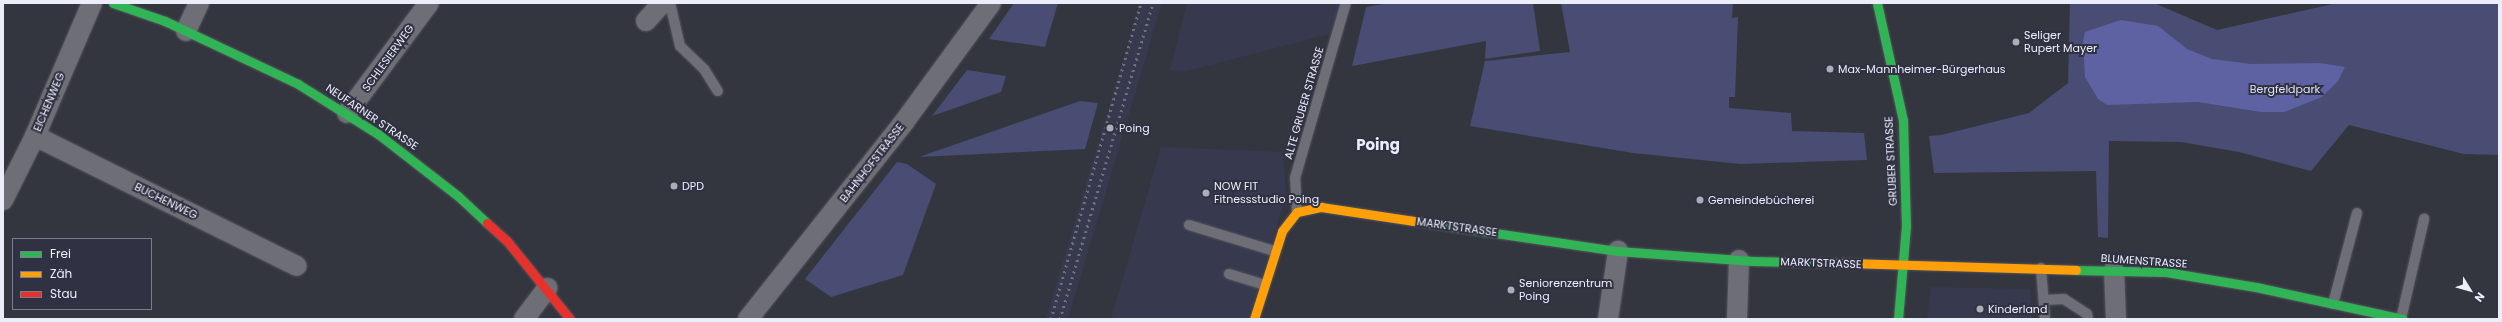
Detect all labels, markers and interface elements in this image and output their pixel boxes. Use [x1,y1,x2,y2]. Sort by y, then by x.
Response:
street label: SCHLESIERWEG [359,22,417,94]
place label: Seliger Rupert Mayer [2024,29,2097,55]
marker: Seliger Rupert Mayer [2011,37,2021,47]
street label: ALTE GRUBER STRASSE [1282,45,1326,161]
place label: Max-Mannheimer-Bürgerhaus [1838,62,2006,76]
marker: Max-Mannheimer-Bürgerhaus [1825,64,1835,74]
street label: EICHENWEG [31,71,67,133]
street label: NEUFARNER STRASSE [323,81,421,153]
park label: Bergfeldpark [2250,82,2320,96]
street label: GRUBER STRASSE [1882,116,1900,206]
street label: BAHNHOFSTRASSE [837,121,907,205]
place label: Poing [1119,121,1150,135]
marker: Poing [1104,122,1116,134]
district label: Poing [1356,136,1400,154]
place label: DPD [682,179,704,193]
street label: BUCHENWEG [132,180,200,222]
place label: NOW FIT Fitnessstudio Poing [1214,180,1319,206]
marker: DPD [669,181,679,191]
marker: NOW FIT Fitnessstudio Poing [1201,188,1211,198]
place label: Gemeindebücherei [1708,193,1814,207]
marker: Gemeindebücherei [1695,195,1705,205]
street label: MARKTSTRASSE [1416,215,1498,239]
legend [12,238,152,310]
text: Frei [50,245,71,262]
street label: BLUMENSTRASSE [2100,251,2188,271]
street label: MARKTSTRASSE [1780,255,1862,271]
text: Zäh [50,265,72,282]
north arrow [2450,270,2490,310]
place label: Seniorenzentrum Poing [1519,277,1612,303]
text: Stau [50,285,77,302]
marker: Seniorenzentrum Poing [1506,285,1516,295]
text: N [2471,289,2488,305]
place label: Kinderland [1988,302,2047,316]
marker: Kinderland [1975,304,1985,314]

